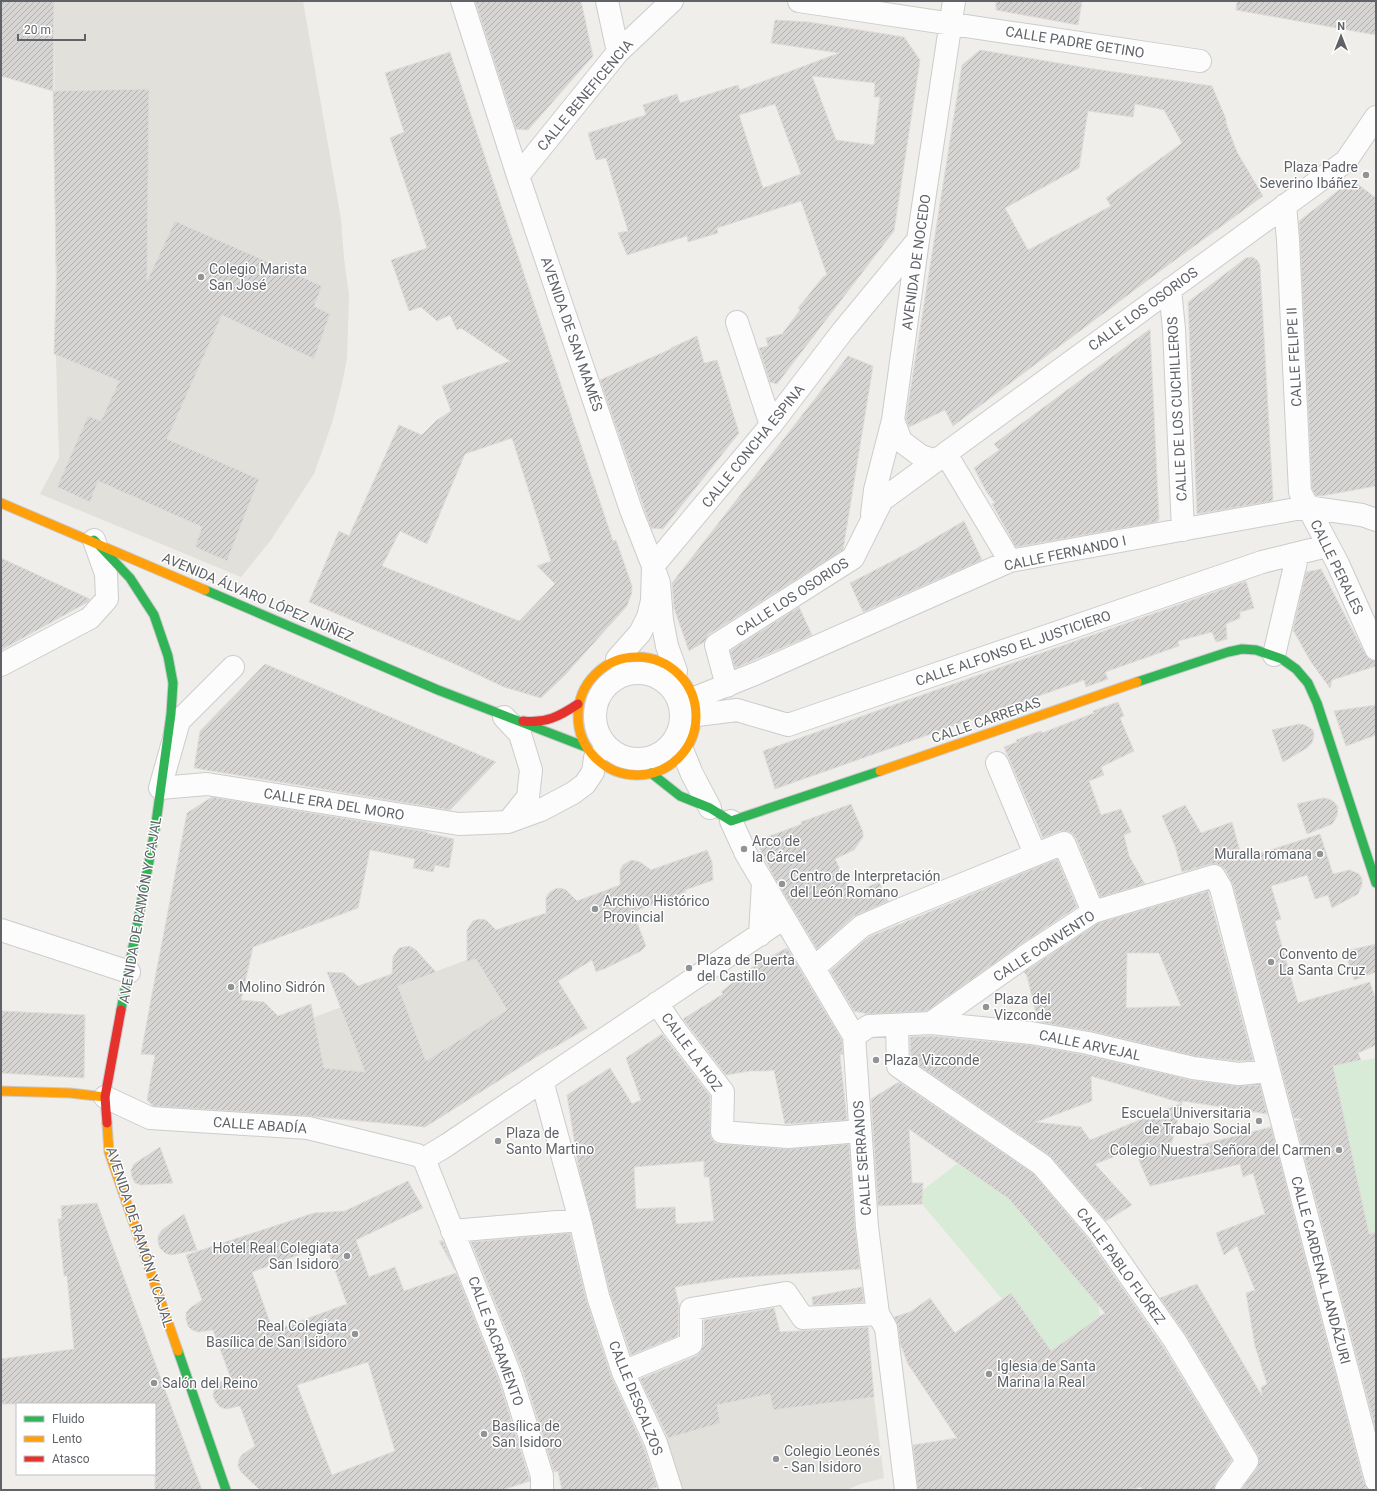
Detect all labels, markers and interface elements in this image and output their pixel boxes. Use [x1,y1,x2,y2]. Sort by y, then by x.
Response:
scale bar [18,16,85,42]
north arrow [1321,16,1361,56]
text: N [1337,20,1345,33]
text: 20 m [24,23,51,37]
street label: CALLE PADRE GETINO [1004,23,1146,61]
street label: CALLE BENEFICENCIA [534,36,636,154]
place label: Plaza Padre Severino Ibáñez [1260,159,1358,191]
marker: Plaza Padre Severino Ibáñez [1361,170,1371,180]
street label: AVENIDA DE NOCEDO [899,193,933,331]
street label: AVENIDA DE SAN MAMÉS [538,254,607,413]
place label: Colegio Marista San José [209,261,307,293]
street label: CALLE LOS OSORIOS [1085,264,1201,354]
marker: Colegio Marista San José [196,272,206,282]
street label: CALLE FELIPE II [1283,307,1305,407]
street label: CALLE DE LOS CUCHILLEROS [1164,316,1190,502]
street label: CALLE CONCHA ESPINA [698,381,808,511]
street label: CALLE PERALES [1307,517,1367,617]
street label: CALLE FERNANDO I [1002,532,1128,574]
street label: AVENIDA ÁLVARO LÓPEZ NÚÑEZ [160,548,357,645]
street label: CALLE LOS OSORIOS [733,555,851,639]
street label: CALLE ALFONSO EL JUSTICIERO [913,607,1113,689]
street label: CALLE CARRERAS [929,694,1043,746]
street label: CALLE ERA DEL MORO [263,785,405,823]
street label: AVENIDA DE RAMÓN Y CAJAL [115,815,164,1004]
place label: Arco de la Cárcel [752,833,806,865]
marker: Arco de la Cárcel [739,844,749,854]
place label: Muralla romana [1214,846,1312,862]
marker: Muralla romana [1315,849,1325,859]
place label: Centro de Interpretación del León Romano [790,868,941,900]
marker: Centro de Interpretación del León Romano [777,879,787,889]
place label: Archivo Histórico Provincial [603,893,710,925]
marker: Archivo Histórico Provincial [590,904,600,914]
street label: CALLE CONVENTO [990,907,1098,985]
place label: Convento de La Santa Cruz [1279,946,1366,978]
place label: Plaza de Puerta del Castillo [697,952,795,984]
marker: Convento de La Santa Cruz [1266,957,1276,967]
marker: Plaza de Puerta del Castillo [684,963,694,973]
place label: Molino Sidrón [239,979,325,995]
marker: Molino Sidrón [226,982,236,992]
place label: Plaza del Vizconde [994,991,1052,1023]
marker: Plaza del Vizconde [981,1002,991,1012]
street label: CALLE LA HOZ [658,1010,726,1094]
street label: CALLE ARVEJAL [1038,1026,1143,1064]
place label: Plaza Vizconde [884,1052,979,1068]
marker: Plaza Vizconde [871,1055,881,1065]
street label: CALLE SERRANOS [850,1100,874,1216]
place label: Escuela Universitaria de Trabajo Social [1121,1105,1251,1137]
street label: CALLE ABADÍA [213,1113,308,1136]
marker: Escuela Universitaria de Trabajo Social [1254,1116,1264,1126]
place label: Plaza de Santo Martino [506,1125,594,1157]
marker: Plaza de Santo Martino [493,1136,503,1146]
place label: Colegio Nuestra Señora del Carmen [1110,1142,1331,1158]
street label: AVENIDA DE RAMÓN Y CAJAL [103,1144,178,1330]
marker: Colegio Nuestra Señora del Carmen [1334,1145,1344,1155]
street label: CALLE CARDENAL LANDÁZURI [1288,1174,1355,1366]
street label: CALLE PABLO FLÓREZ [1073,1204,1169,1327]
place label: Hotel Real Colegiata San Isidoro [213,1240,339,1272]
marker: Hotel Real Colegiata San Isidoro [342,1251,352,1261]
street label: CALLE SACRAMENTO [465,1274,527,1408]
place label: Real Colegiata Basílica de San Isidoro [206,1318,347,1350]
marker: Real Colegiata Basílica de San Isidoro [350,1329,360,1339]
street label: CALLE DESCALZOS [606,1338,666,1458]
place label: Iglesia de Santa Marina la Real [997,1358,1096,1390]
marker: Iglesia de Santa Marina la Real [984,1369,994,1379]
place label: Salón del Reino [162,1375,258,1391]
marker: Salón del Reino [149,1378,159,1388]
legend [16,1403,156,1475]
text: Fluido [52,1412,85,1426]
place label: Basílica de San Isidoro [492,1418,562,1450]
marker: Basílica de San Isidoro [479,1429,489,1439]
text: Lento [52,1432,82,1446]
place label: Colegio Leonés - San Isidoro [784,1443,880,1475]
text: Atasco [52,1452,90,1466]
marker: Colegio Leonés - San Isidoro [771,1454,781,1464]

